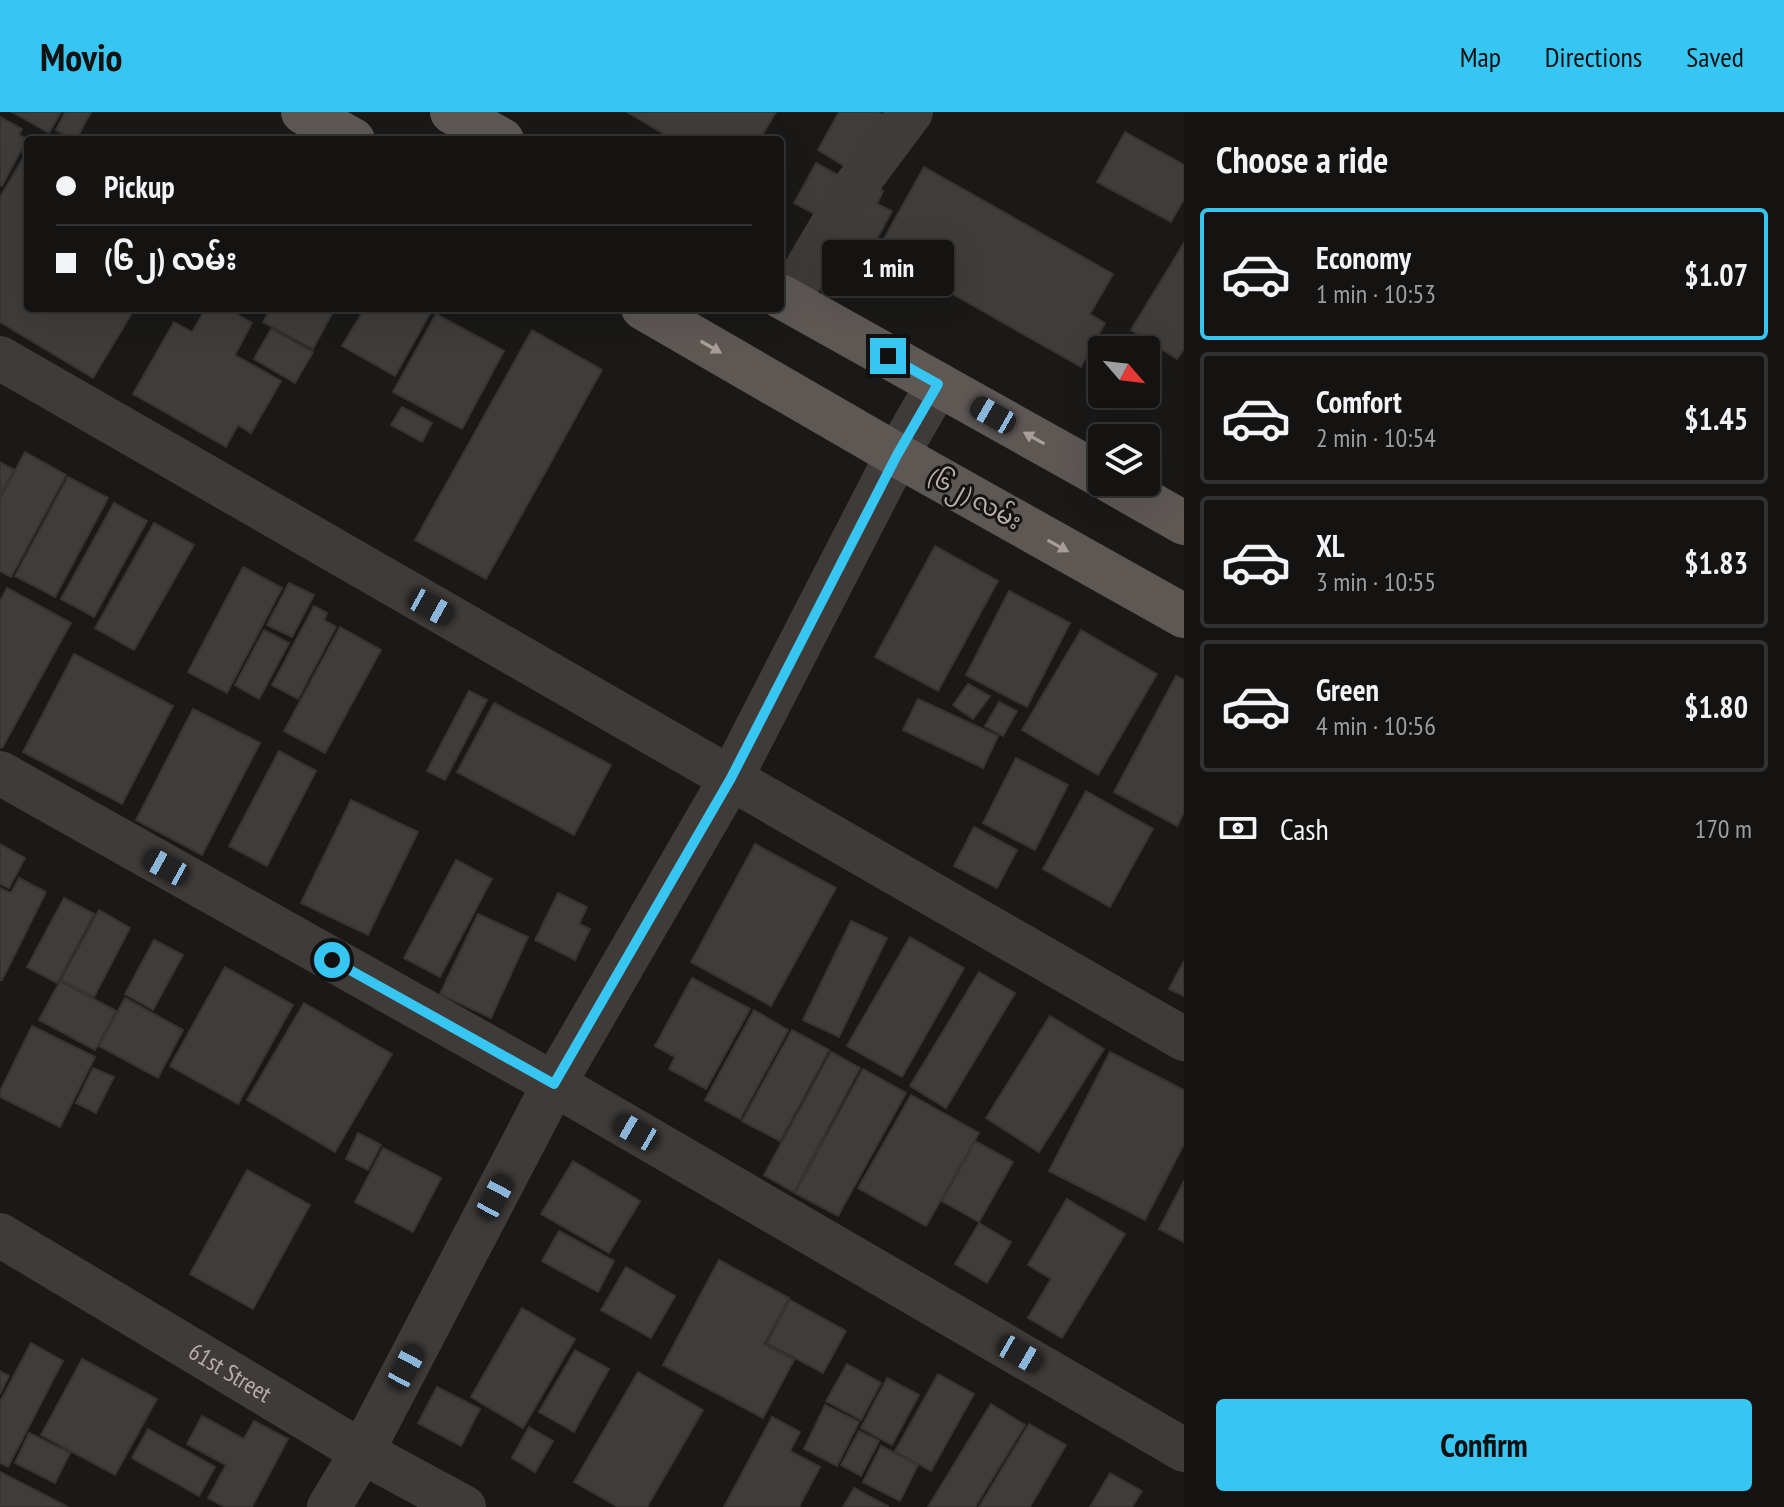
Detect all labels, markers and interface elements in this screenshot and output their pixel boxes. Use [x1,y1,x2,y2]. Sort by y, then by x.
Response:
text: Movio [40,32,122,81]
text: Map [1460,38,1501,75]
text: Directions [1545,38,1642,75]
text: Saved [1686,38,1744,75]
text: Choose a ride [1216,136,1388,183]
text: Pickup [104,167,175,206]
icon: car [1220,238,1292,310]
text: Economy [1316,238,1411,277]
text: (၆၂) လမ်း [104,239,237,278]
callout: 1 min [822,240,954,296]
text: 1 min [862,251,914,284]
text: $1.07 [1684,255,1748,294]
text: 1 min · 10:53 [1316,277,1436,310]
north arrow [1088,336,1160,408]
map controls [1088,336,1160,496]
route end [870,338,906,374]
one-way arrow [700,340,722,354]
icon: car [1220,382,1292,454]
text: Comfort [1316,382,1402,421]
car [966,393,1020,437]
text: $1.45 [1684,399,1748,438]
text: 2 min · 10:54 [1316,421,1436,454]
button: layers [1088,424,1160,496]
one-way arrow [1023,431,1045,445]
street label: (၆၂) လမ်း [921,460,1027,540]
icon: car [1220,526,1292,598]
text: XL [1316,526,1345,565]
one-way arrow [1047,538,1069,552]
text: $1.83 [1684,543,1748,582]
text: 3 min · 10:55 [1316,565,1436,598]
car [404,585,458,629]
icon: car [1220,670,1292,742]
text: Green [1316,670,1379,709]
text: $1.80 [1684,687,1748,726]
text: 4 min · 10:56 [1316,709,1436,742]
icon: cash [1216,806,1260,850]
text: Cash [1280,809,1329,848]
text: 170 m [1694,812,1752,845]
car [139,845,193,889]
route start [314,942,350,978]
car [609,1110,663,1154]
car [473,1170,517,1224]
car [993,1332,1047,1376]
street label: 61st Street [183,1336,278,1409]
car [384,1340,428,1394]
button: Confirm [1216,1399,1752,1491]

